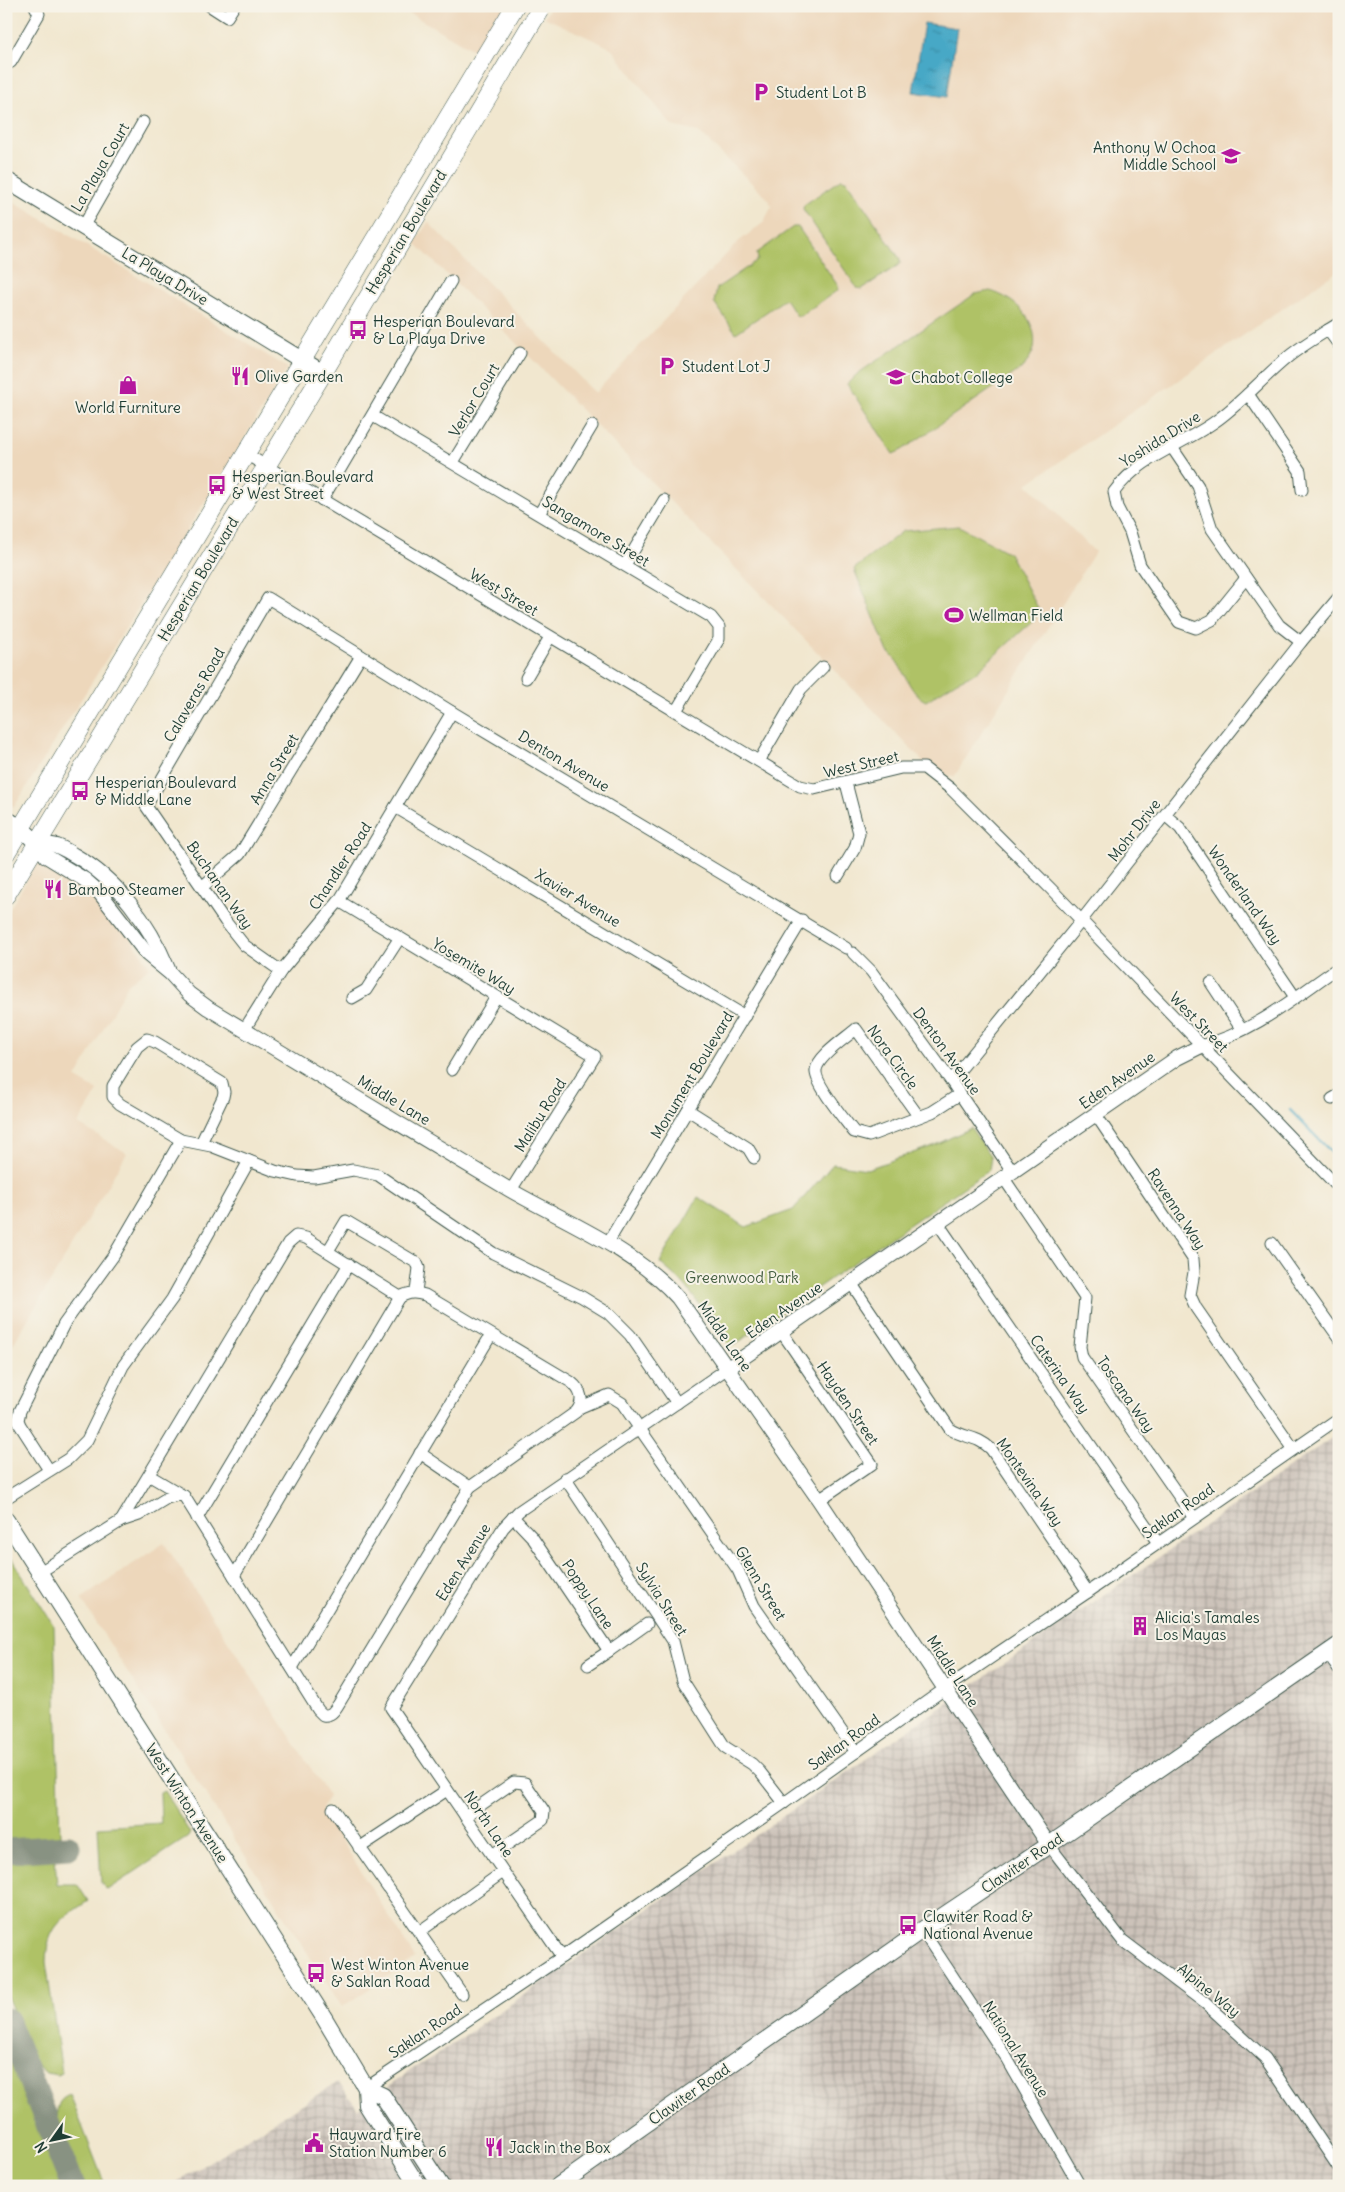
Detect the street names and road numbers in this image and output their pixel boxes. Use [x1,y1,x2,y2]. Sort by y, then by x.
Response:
street label: La Playa Court [67,119,133,215]
street label: Hesperian Boulevard [361,166,451,298]
street label: La Playa Drive [118,243,212,309]
street label: Verlor Court [445,360,503,440]
street label: Yoshida Drive [1116,407,1204,471]
street label: Sangamore Street [539,492,653,570]
street label: Hesperian Boulevard [153,513,243,645]
street label: West Street [466,564,542,620]
street label: Calaveras Road [159,644,229,746]
street label: Denton Avenue [515,726,613,796]
street label: Anna Street [245,730,303,808]
street label: West Street [822,746,900,782]
street label: Mohr Drive [1104,795,1164,865]
street label: Chandler Road [305,818,376,913]
street label: Buchanan Way [183,837,257,933]
street label: Wonderland Way [1204,842,1286,948]
street label: Xavier Avenue [532,865,624,931]
street label: Yosemite Way [429,934,519,998]
street label: West Street [1166,988,1232,1056]
street label: Denton Avenue [909,1004,985,1098]
street label: Monument Boulevard [646,1008,738,1142]
street label: Nora Circle [863,1021,923,1093]
street label: Eden Avenue [1076,1047,1158,1113]
street label: Middle Lane [354,1071,434,1129]
street label: Malibu Road [510,1075,570,1155]
street label: Ravenna Way [1144,1165,1210,1253]
street label: Eden Avenue [742,1278,826,1342]
street label: Middle Lane [694,1297,756,1375]
street label: Caterina Way [1026,1331,1094,1417]
street label: Toscana Way [1093,1352,1159,1436]
street label: Hayden Street [813,1358,883,1448]
street label: Montevina Way [993,1434,1067,1530]
street label: Saklan Road [1138,1479,1218,1543]
street label: Eden Avenue [432,1520,494,1604]
street label: Glenn Street [731,1542,791,1624]
street label: Poppy Lane [558,1556,618,1632]
street label: Sylvia Street [632,1559,692,1639]
street label: Middle Lane [923,1632,983,1710]
street label: Saklan Road [804,1710,884,1774]
street label: West Winton Avenue [141,1740,233,1866]
street label: North Lane [460,1787,518,1861]
street label: Clawiter Road [977,1829,1067,1897]
street label: Alpine Way [1174,1959,1244,2021]
street label: National Avenue [979,1997,1053,2101]
street label: Saklan Road [385,2000,465,2062]
street label: Clawiter Road [645,2059,733,2129]

